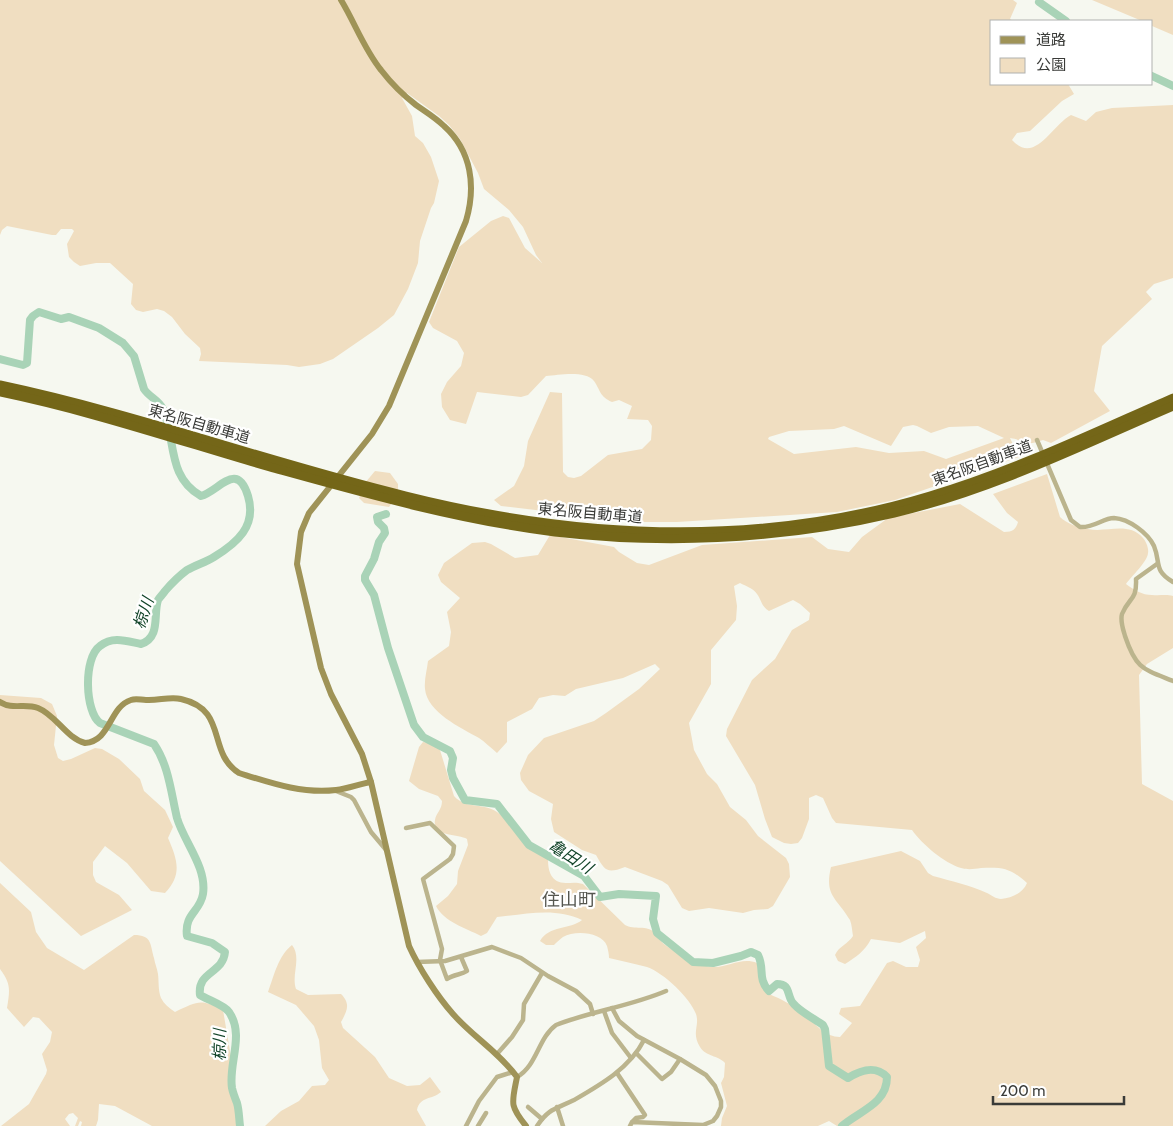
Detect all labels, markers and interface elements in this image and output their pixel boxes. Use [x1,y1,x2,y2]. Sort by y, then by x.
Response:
legend [990,20,1153,85]
text: 道路 [1036,31,1066,49]
text: 公園 [1036,56,1066,74]
street label: 東名阪自動車道 [146,401,252,447]
street label: 東名阪自動車道 [930,437,1034,489]
street label: 東名阪自動車道 [537,499,643,527]
water label: 椋川 [129,593,158,631]
water label: 亀田川 [545,835,598,879]
district label: 住山町 [542,889,596,911]
water label: 椋川 [210,1027,229,1061]
scale bar [993,1074,1124,1106]
text: 200 m [1000,1082,1045,1100]

